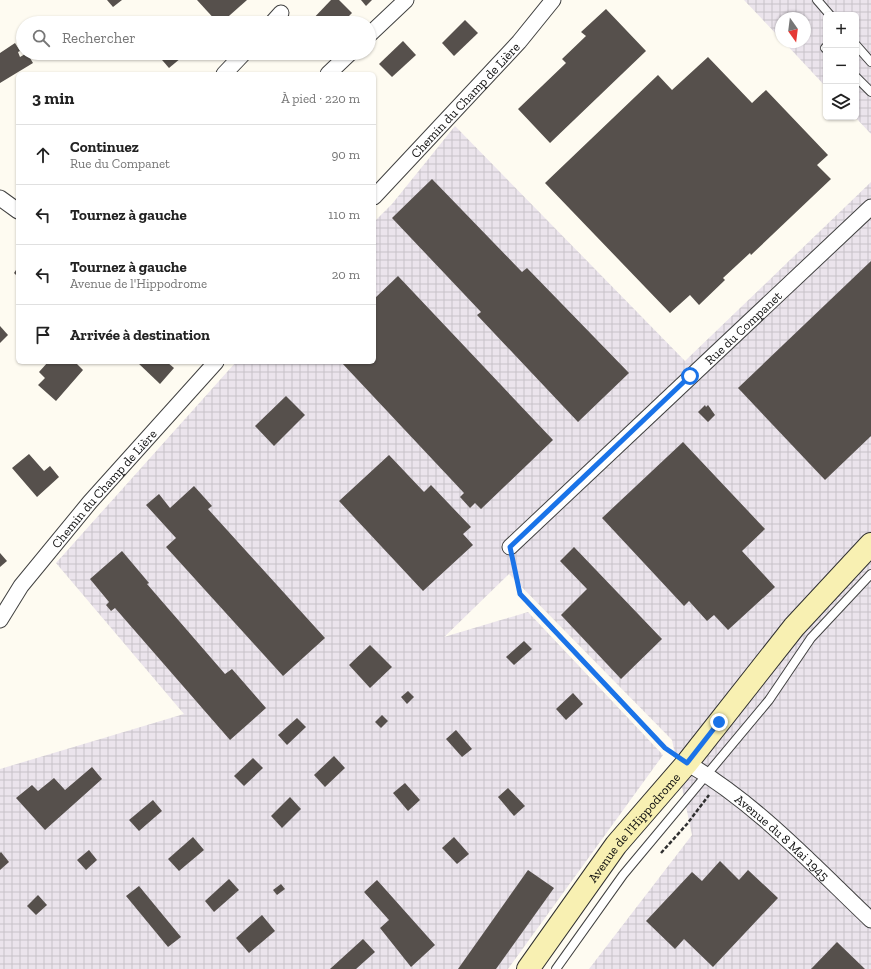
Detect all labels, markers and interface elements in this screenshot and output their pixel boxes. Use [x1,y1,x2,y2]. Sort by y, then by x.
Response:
north arrow [775,12,811,48]
map controls [823,12,859,120]
button: + [823,12,859,48]
search box [16,16,376,60]
icon: search [30,27,52,49]
text: Rechercher [62,29,136,47]
street label: Chemin du Champ de Lière [407,39,522,161]
button: − [823,48,859,84]
button: layers [823,84,859,120]
text: 3 min [32,88,74,108]
text: À pied · 220 m [281,91,360,106]
text: Continuez [70,138,139,156]
icon: ahead [32,144,54,166]
text: 90 m [331,147,360,162]
text: Rue du Companet [70,156,170,171]
icon: left [32,204,54,226]
text: Tournez à gauche [70,206,187,224]
text: 110 m [328,207,360,222]
text: Tournez à gauche [70,258,187,276]
icon: left [32,264,54,286]
text: 20 m [332,267,360,282]
text: Avenue de l'Hippodrome [70,276,207,291]
street label: Rue du Companet [701,288,785,367]
icon: arrive [32,324,54,346]
text: Arrivée à destination [70,326,210,344]
route start [681,367,699,385]
street label: Chemin du Champ de Lière [48,426,160,551]
route end [710,713,728,731]
street label: Avenue de l'Hippodrome [585,769,683,885]
street label: Avenue du 8 Mai 1945 [732,791,833,883]

